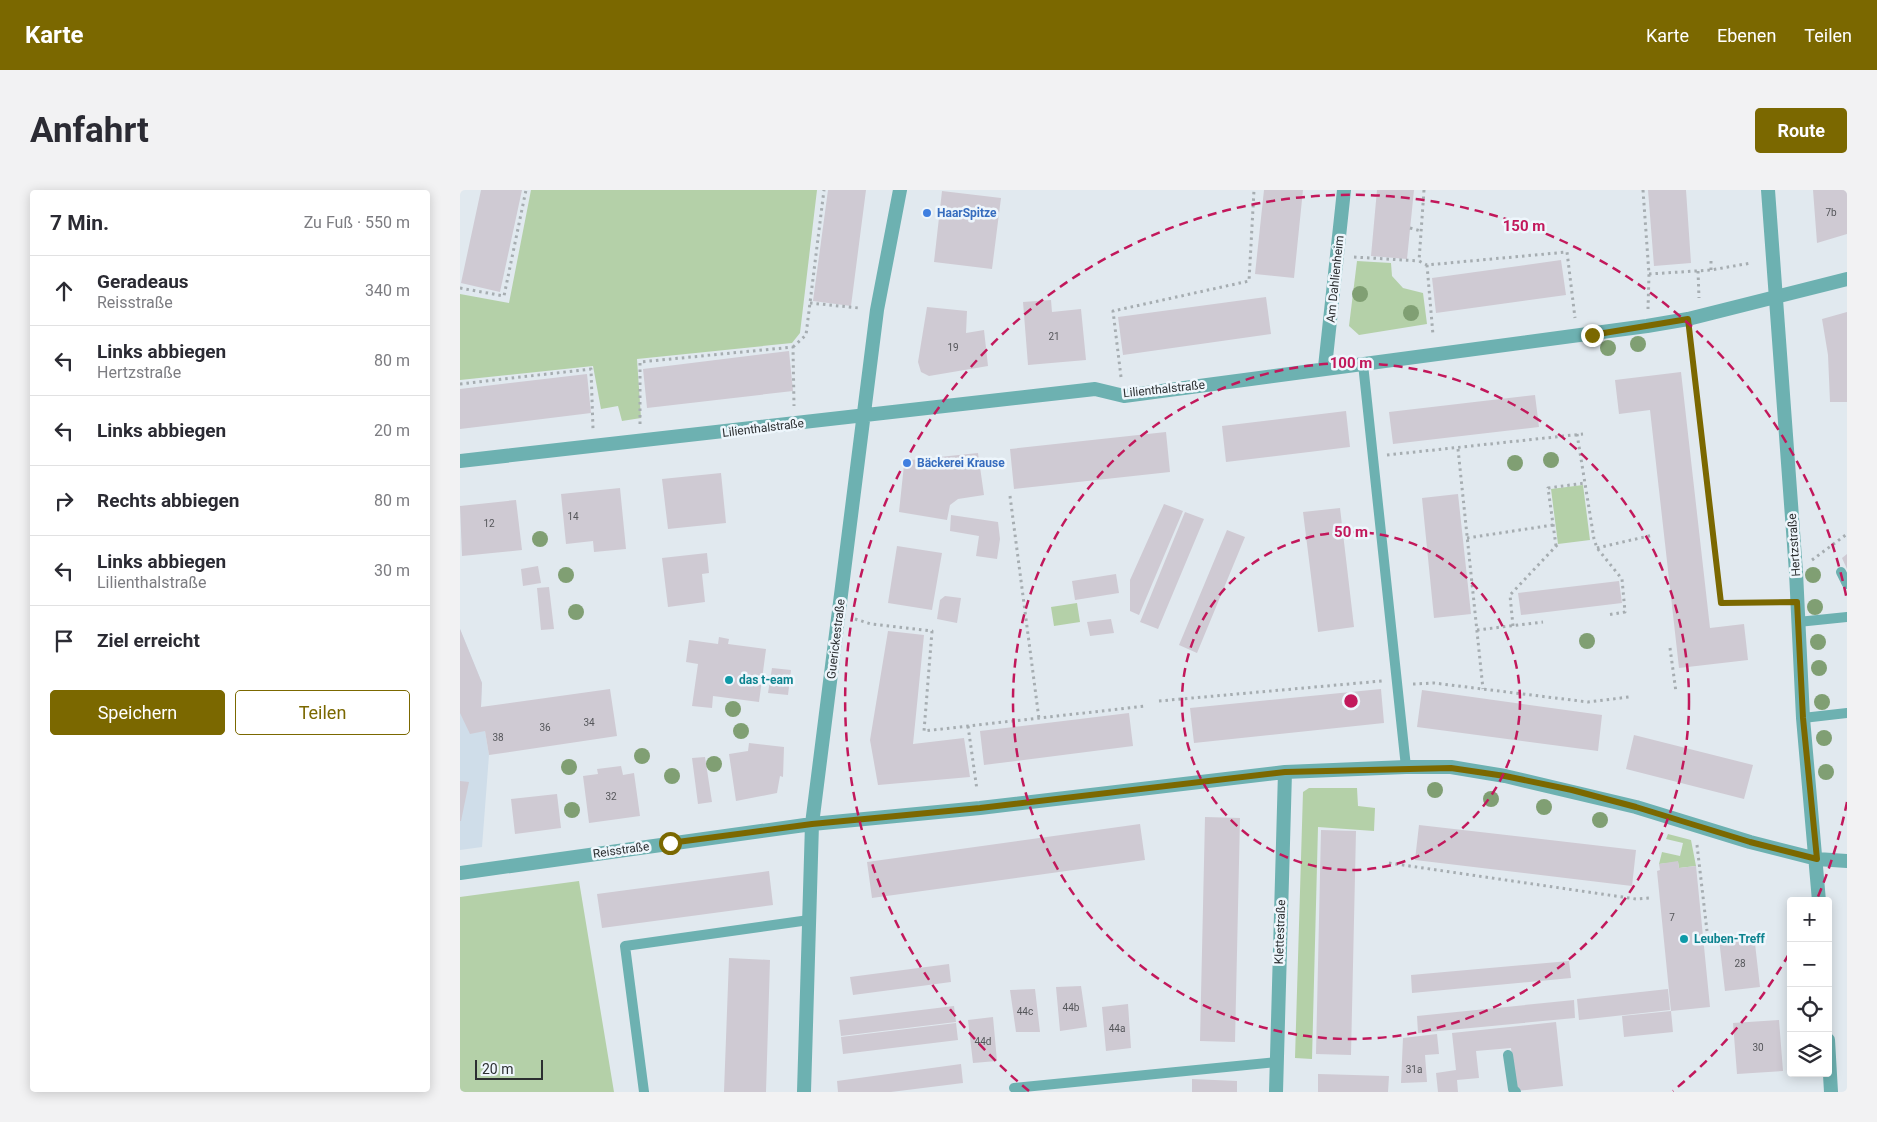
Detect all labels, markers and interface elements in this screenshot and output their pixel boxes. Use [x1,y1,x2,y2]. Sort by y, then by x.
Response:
text: Karte [25,21,84,49]
text: Karte [1646,25,1689,46]
text: Ebenen [1717,25,1776,46]
text: Teilen [1804,25,1852,46]
button: Route [1755,108,1847,153]
text: Anfahrt [30,110,149,151]
place label: HaarSpitze [937,206,997,220]
marker: HaarSpitze [921,207,933,219]
house number: 7b [1825,207,1837,218]
text: 7 Min. [50,211,109,235]
text: Zu Fuß · 550 m [304,213,410,232]
text: 150 m [1503,217,1545,235]
street label: Am Dahlienheim [1323,235,1347,323]
text: Geradeaus [97,270,189,293]
icon: ahead [50,277,78,305]
text: 340 m [365,281,410,300]
text: Reisstraße [97,293,173,312]
route end [1581,324,1604,347]
house number: 21 [1048,331,1060,342]
text: Links abbiegen [97,340,226,363]
house number: 19 [947,342,959,353]
icon: left [50,347,78,375]
text: 80 m [374,351,410,370]
text: 100 m [1330,354,1372,372]
text: Hertzstraße [97,363,181,382]
street label: Lilienthalstraße [1122,378,1206,400]
street label: Lilienthalstraße [721,416,805,440]
icon: left [50,417,78,445]
text: Links abbiegen [97,419,226,442]
text: 20 m [374,421,410,440]
place label: Bäckerei Krause [917,456,1005,470]
marker: Bäckerei Krause [901,457,913,469]
icon: right [50,487,78,515]
text: Rechts abbiegen [97,489,239,512]
text: 80 m [374,491,410,510]
house number: 14 [567,511,579,522]
street label: Hertzstraße [1785,513,1803,577]
house number: 12 [483,518,495,529]
text: 50 m [1334,523,1368,541]
text: Links abbiegen [97,550,226,573]
icon: left [50,557,78,585]
text: 30 m [374,561,410,580]
text: Lilienthalstraße [97,573,207,592]
street label: Guerickestraße [824,598,848,680]
icon: arrive [50,627,78,655]
text: Ziel erreicht [97,629,200,652]
place label: das t-eam [739,673,793,687]
marker: das t-eam [723,674,735,686]
button: Speichern [50,690,225,735]
button: Teilen [235,690,410,735]
centre of rings [1342,692,1360,710]
house number: 34 [583,717,595,728]
house number: 36 [539,722,551,733]
house number: 38 [492,732,504,743]
house number: 32 [605,791,617,802]
route start [659,832,682,855]
street label: Reisstraße [592,839,650,861]
map controls [1787,897,1832,1077]
button: + [1787,897,1832,942]
street label: Klettestraße [1272,899,1288,965]
house number: 7 [1669,912,1675,923]
place label: Leuben-Treff [1694,932,1765,946]
marker: Leuben-Treff [1678,933,1690,945]
button: − [1787,942,1832,987]
house number: 28 [1734,958,1746,969]
button: locate [1787,987,1832,1032]
house number: 44b [1063,1002,1080,1013]
house number: 44c [1017,1006,1033,1017]
house number: 44a [1109,1023,1125,1034]
button: layers [1787,1032,1832,1077]
house number: 44d [975,1036,991,1047]
house number: 30 [1752,1042,1764,1053]
scale bar [475,1057,542,1080]
text: 20 m [482,1061,514,1077]
house number: 31a [1406,1064,1422,1075]

